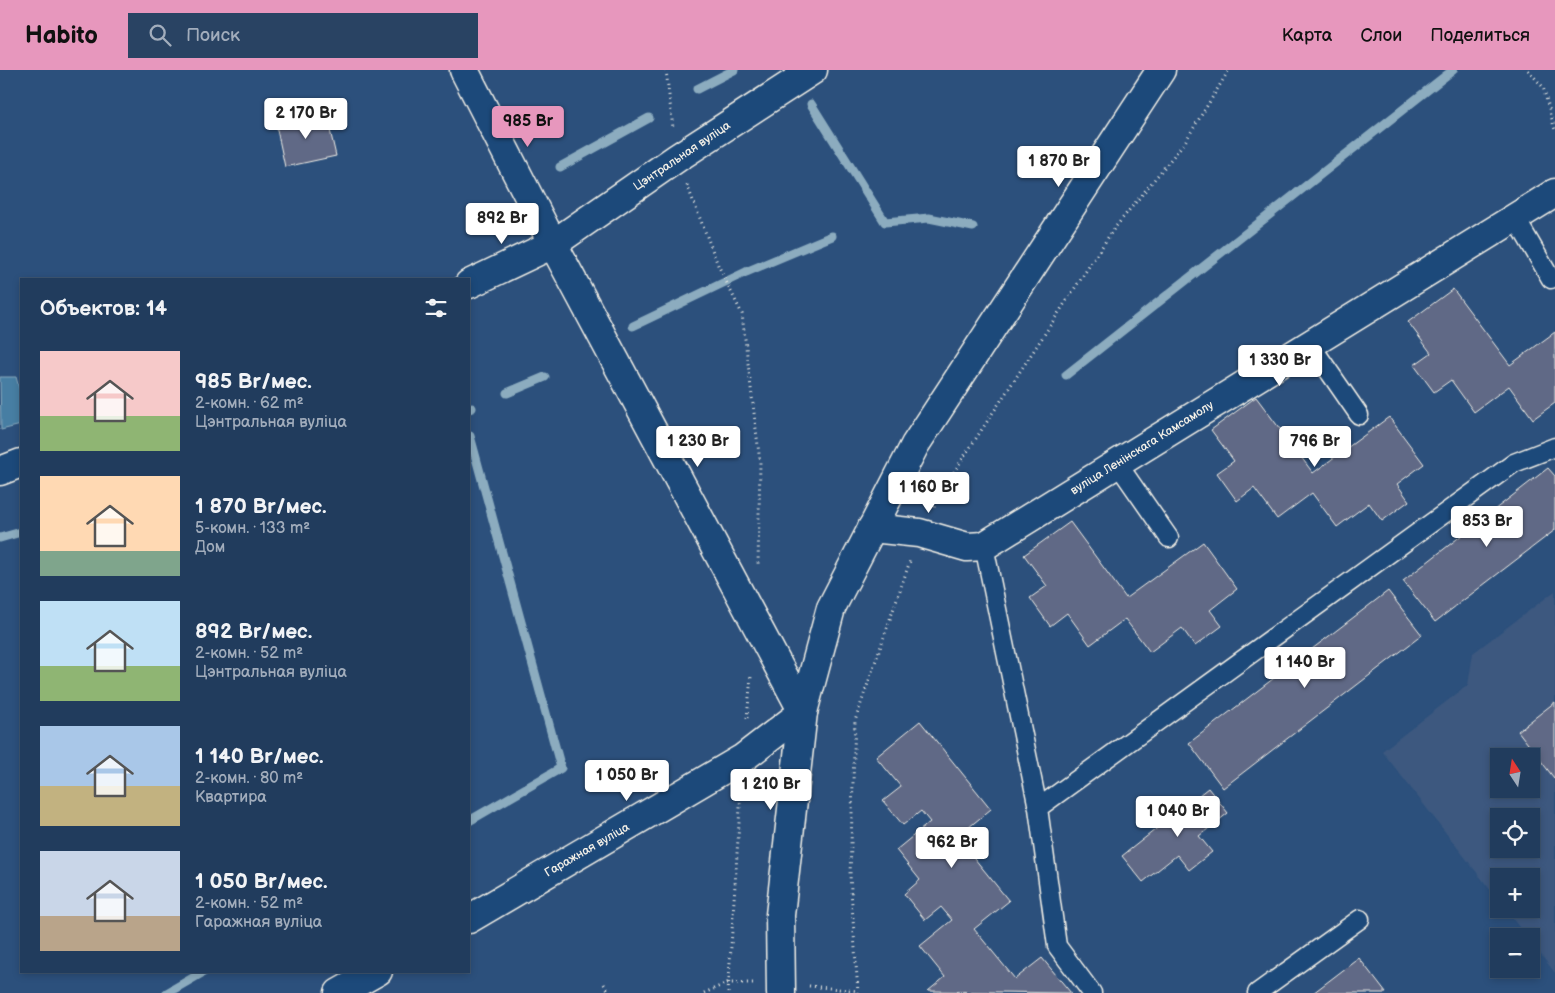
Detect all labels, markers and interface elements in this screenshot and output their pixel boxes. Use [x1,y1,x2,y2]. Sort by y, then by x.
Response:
search box [128,13,478,58]
text: Habito [25,21,98,50]
icon: search [146,21,174,49]
text: Поиск [186,24,240,47]
text: Карта [1282,25,1332,46]
text: Слои [1360,25,1402,46]
text: Поделиться [1430,25,1530,46]
pin: 2 170 Br [254,98,358,140]
text: 2 170 Br [275,104,337,123]
pin: 985 Br [487,106,569,148]
text: 985 Br [503,112,553,131]
street label: Цэнтральная вуліца [631,118,733,194]
pin: 1 870 Br [1007,146,1111,188]
text: 1 870 Br [1028,152,1090,171]
pin: 892 Br [461,202,543,245]
text: 892 Br [477,209,527,228]
icon: filters [422,294,450,322]
text: Объектов: 14 [40,296,167,321]
pin: 1 330 Br [1228,344,1332,387]
text: 1 330 Br [1249,351,1311,370]
text: 985 Br/мес. [195,369,312,394]
icon: home [80,371,140,431]
text: 2-комн. · 62 m² [195,394,304,413]
street label: вуліца Ленінскага Камсамолу [1068,397,1217,498]
text: Цэнтральная вуліца [195,413,347,432]
pin: 1 230 Br [646,426,750,468]
pin: 796 Br [1274,426,1356,468]
text: 1 230 Br [667,432,729,451]
text: 796 Br [1290,432,1340,451]
pin: 1 160 Br [877,472,981,514]
text: 1 160 Br [899,478,959,497]
text: 1 870 Br/мес. [195,494,327,519]
icon: home [80,496,140,556]
pin: 853 Br [1446,506,1528,548]
text: 853 Br [1462,512,1512,531]
text: 5-комн. · 133 m² [195,519,310,538]
text: Дом [195,538,225,557]
text: 892 Br/мес. [195,619,312,644]
icon: home [80,621,140,681]
text: 2-комн. · 52 m² [195,644,303,663]
pin: 1 140 Br [1253,646,1357,689]
text: 1 140 Br [1275,653,1335,672]
text: Цэнтральная вуліца [195,663,347,682]
text: 1 140 Br/мес. [195,744,324,769]
icon: home [80,746,140,806]
north arrow [1490,748,1540,798]
map controls [1490,748,1540,978]
pin: 1 050 Br [575,760,679,802]
text: 1 050 Br [596,766,658,785]
pin: 1 210 Br [719,768,823,811]
text: 2-комн. · 80 m² [195,769,303,788]
text: 1 210 Br [742,775,801,794]
text: Квартира [195,788,267,807]
pin: 1 040 Br [1126,796,1230,838]
text: 1 040 Br [1147,802,1209,821]
button: locate [1490,808,1540,858]
street label: Гаражная вуліца [542,820,632,880]
pin: 962 Br [911,826,993,869]
text: 962 Br [927,833,977,852]
button: + [1490,868,1540,918]
text: 1 050 Br/мес. [195,869,328,894]
icon: home [80,871,140,931]
text: 2-комн. · 52 m² [195,894,303,913]
text: Гаражная вуліца [195,913,322,932]
button: − [1490,928,1540,978]

